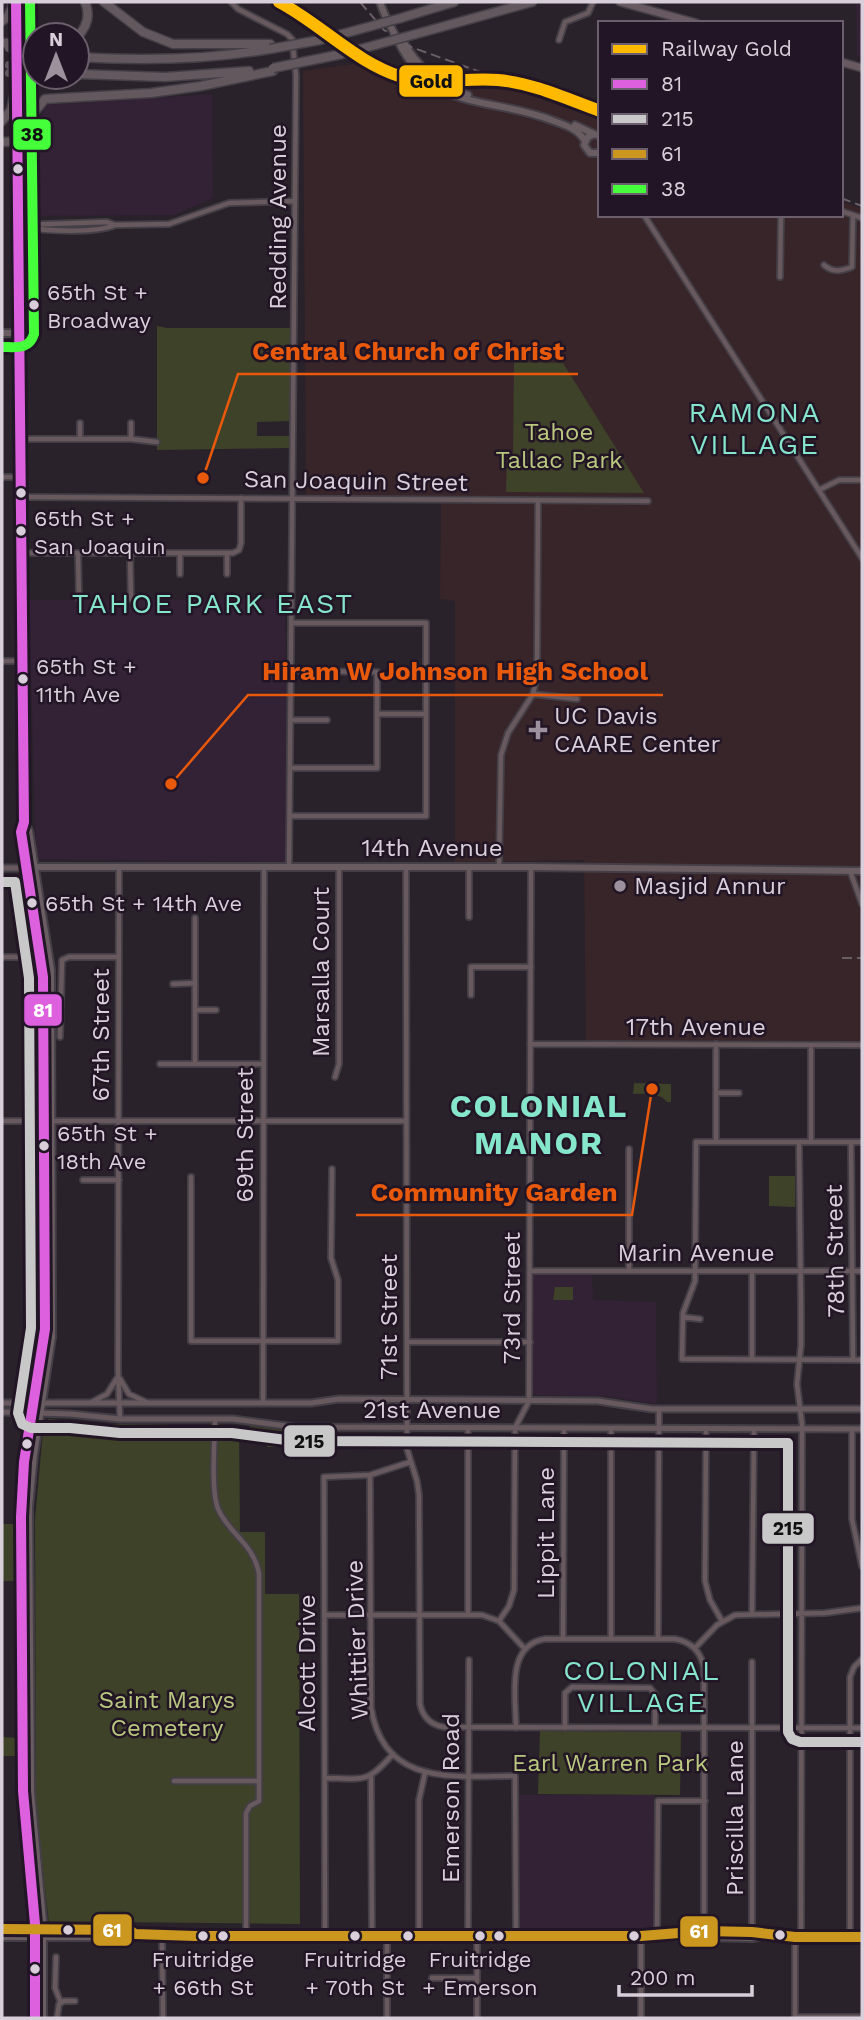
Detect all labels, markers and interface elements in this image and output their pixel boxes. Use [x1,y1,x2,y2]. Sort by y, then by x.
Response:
north arrow [21,21,91,91]
legend [598,21,843,217]
text: N [49,28,63,51]
text: Railway Gold [661,36,792,61]
line badge: Gold [398,64,464,98]
text: Gold [409,70,453,93]
text: 81 [661,71,682,96]
text: 215 [661,106,694,131]
line badge: 38 [12,118,52,151]
text: 38 [20,123,44,146]
street label: Redding Avenue [264,124,292,310]
text: 61 [661,141,682,166]
unlabelled marker [11,162,25,176]
text: 38 [661,176,686,201]
place label: 65th St + Broadway [47,280,151,333]
marker: 65th St + Broadway [27,298,41,312]
callout: Central Church of Christ [238,327,578,374]
text: Central Church of Christ [252,336,565,366]
district label: RAMONA VILLAGE [689,396,822,461]
park label: Tahoe Tallac Park [495,418,623,474]
street label: San Joaquin Street [244,465,468,497]
unlabelled marker [14,486,28,500]
place label: 65th St + San Joaquin [34,506,166,559]
marker: 65th St + San Joaquin [14,524,28,538]
district label: TAHOE PARK EAST [72,587,354,620]
callout: Hiram W Johnson High School [248,648,663,695]
place label: 65th St + 11th Ave [36,654,137,707]
text: Hiram W Johnson High School [262,656,648,686]
marker: 65th St + 11th Ave [16,672,30,686]
place label: UC Davis CAARE Center [554,702,721,758]
marker: UC Davis CAARE Center [528,720,548,740]
street label: 14th Avenue [361,834,503,862]
place label: Masjid Annur [634,872,786,900]
marker: Masjid Annur [612,878,628,894]
street label: Marsalla Court [307,887,335,1057]
place label: 65th St + 14th Ave [45,891,242,916]
marker: 65th St + 14th Ave [25,896,39,910]
street label: 67th Street [87,968,115,1102]
line badge: 81 [23,993,63,1027]
text: 81 [33,999,53,1022]
street label: 17th Avenue [626,1013,766,1041]
street label: 69th Street [231,1068,259,1202]
district label: COLONIAL MANOR [450,1087,628,1162]
place label: 65th St + 18th Ave [57,1121,158,1174]
marker: 65th St + 18th Ave [37,1139,51,1153]
callout: Community Garden [356,1168,632,1215]
text: Community Garden [370,1177,618,1207]
street label: 78th Street [820,1184,850,1318]
street label: 73rd Street [498,1232,526,1364]
street label: Marin Avenue [617,1239,775,1267]
street label: 71st Street [375,1254,403,1380]
street label: 21st Avenue [363,1396,501,1424]
line badge: 215 [283,1424,336,1458]
text: 215 [294,1430,324,1453]
unlabelled marker [20,1437,34,1451]
street label: Lippit Lane [532,1467,560,1599]
line badge: 215 [761,1512,815,1545]
text: 215 [773,1517,803,1540]
street label: Whittier Drive [340,1559,374,1721]
street label: Alcott Drive [293,1594,321,1732]
district label: COLONIAL VILLAGE [563,1654,721,1719]
park label: Saint Marys Cemetery [99,1686,235,1742]
street label: Emerson Road [437,1713,465,1883]
street label: Priscilla Lane [721,1740,749,1896]
park label: Earl Warren Park [512,1749,708,1777]
line badge: 61 [92,1913,133,1947]
line badge: 61 [679,1915,719,1948]
text: 61 [102,1919,122,1942]
text: 61 [689,1920,709,1943]
unlabelled marker [61,1923,75,1937]
unlabelled marker [773,1928,787,1942]
marker: Fruitridge + 66th St [196,1929,210,1943]
unlabelled marker [216,1929,230,1943]
marker: Fruitridge + 70th St [348,1929,362,1943]
unlabelled marker [401,1929,415,1943]
marker: Fruitridge + Emerson [473,1929,487,1943]
unlabelled marker [492,1929,506,1943]
unlabelled marker [627,1929,641,1943]
place label: Fruitridge + 66th St [151,1947,255,2000]
place label: Fruitridge + 70th St [303,1947,407,2000]
place label: Fruitridge + Emerson [422,1947,538,2000]
scale bar [619,1954,752,1998]
unlabelled marker [28,1962,42,1976]
text: 200 m [630,1965,696,1990]

